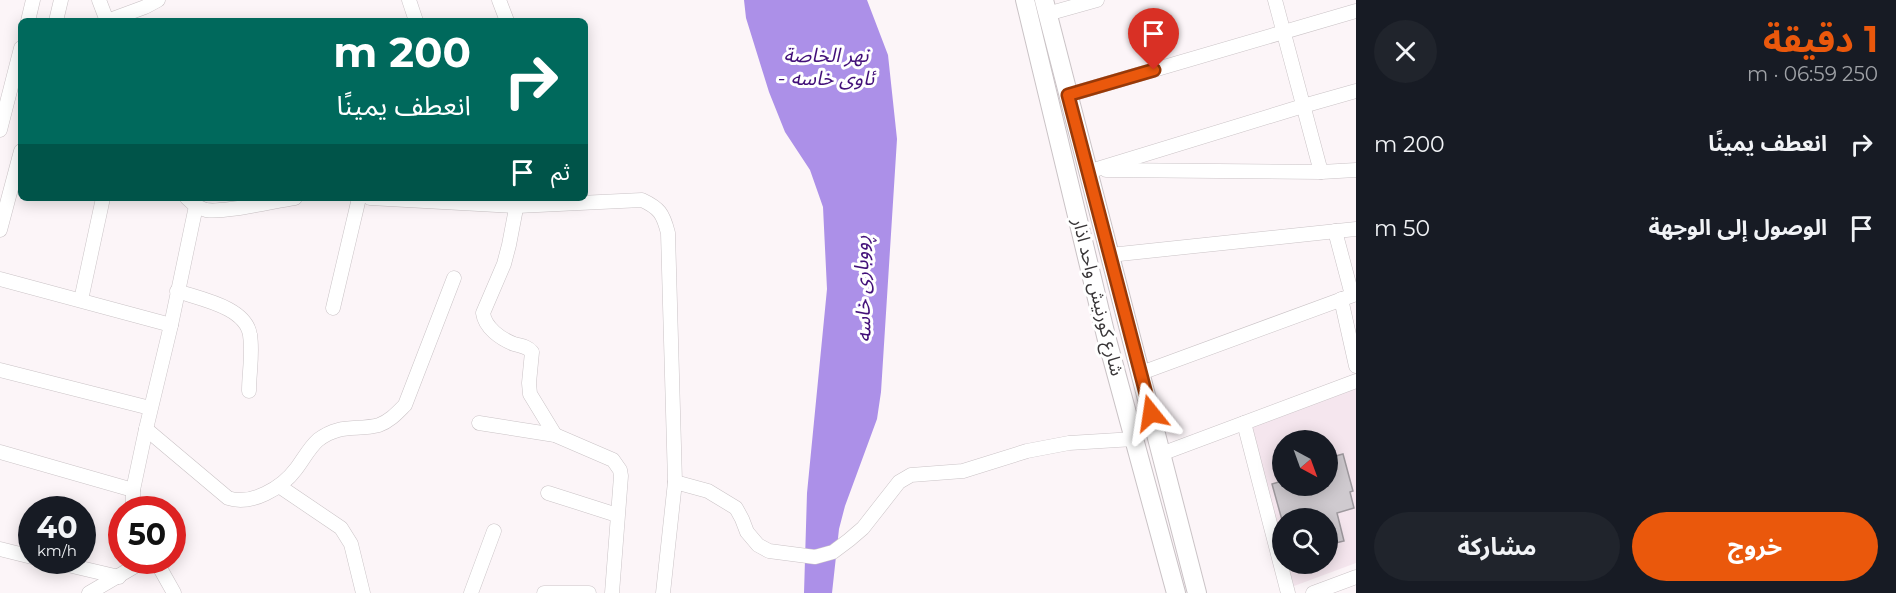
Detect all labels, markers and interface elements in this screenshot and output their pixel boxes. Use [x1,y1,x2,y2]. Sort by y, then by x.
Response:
pin [1128,8,1179,70]
icon: arrive [1137,17,1170,50]
text: 1 دقيقة [1763,17,1878,61]
button: close [1374,20,1437,83]
text: 200 m [333,26,471,78]
icon: right [492,42,570,120]
water label: نهر الخاصة - ئاوی خاسە [778,43,877,90]
text: 250 m · 06:59 [1747,62,1878,86]
text: انعطف يمينًا [336,89,471,122]
icon: right [1845,128,1878,161]
text: انعطف يمينًا [1708,130,1827,157]
text: 200 m [1374,131,1445,158]
icon: arrive [506,156,539,189]
text: ثم [551,159,570,186]
icon: arrive [1845,212,1878,245]
text: الوصول إلى الوجهة [1648,214,1827,241]
street label: شارع كورنيش واحد اذار [1065,215,1128,379]
text: 50 m [1374,215,1430,242]
water label: ڕووباری خاسە [848,235,881,343]
position arrow [1119,381,1183,445]
north arrow [1272,430,1338,496]
map controls [1272,430,1338,574]
speed limit sign: 50 [108,496,186,574]
button: search [1272,508,1338,574]
text: 40 [36,509,78,546]
button: مشاركة [1374,512,1620,581]
button: خروج [1632,512,1878,581]
text: km/h [37,541,77,560]

